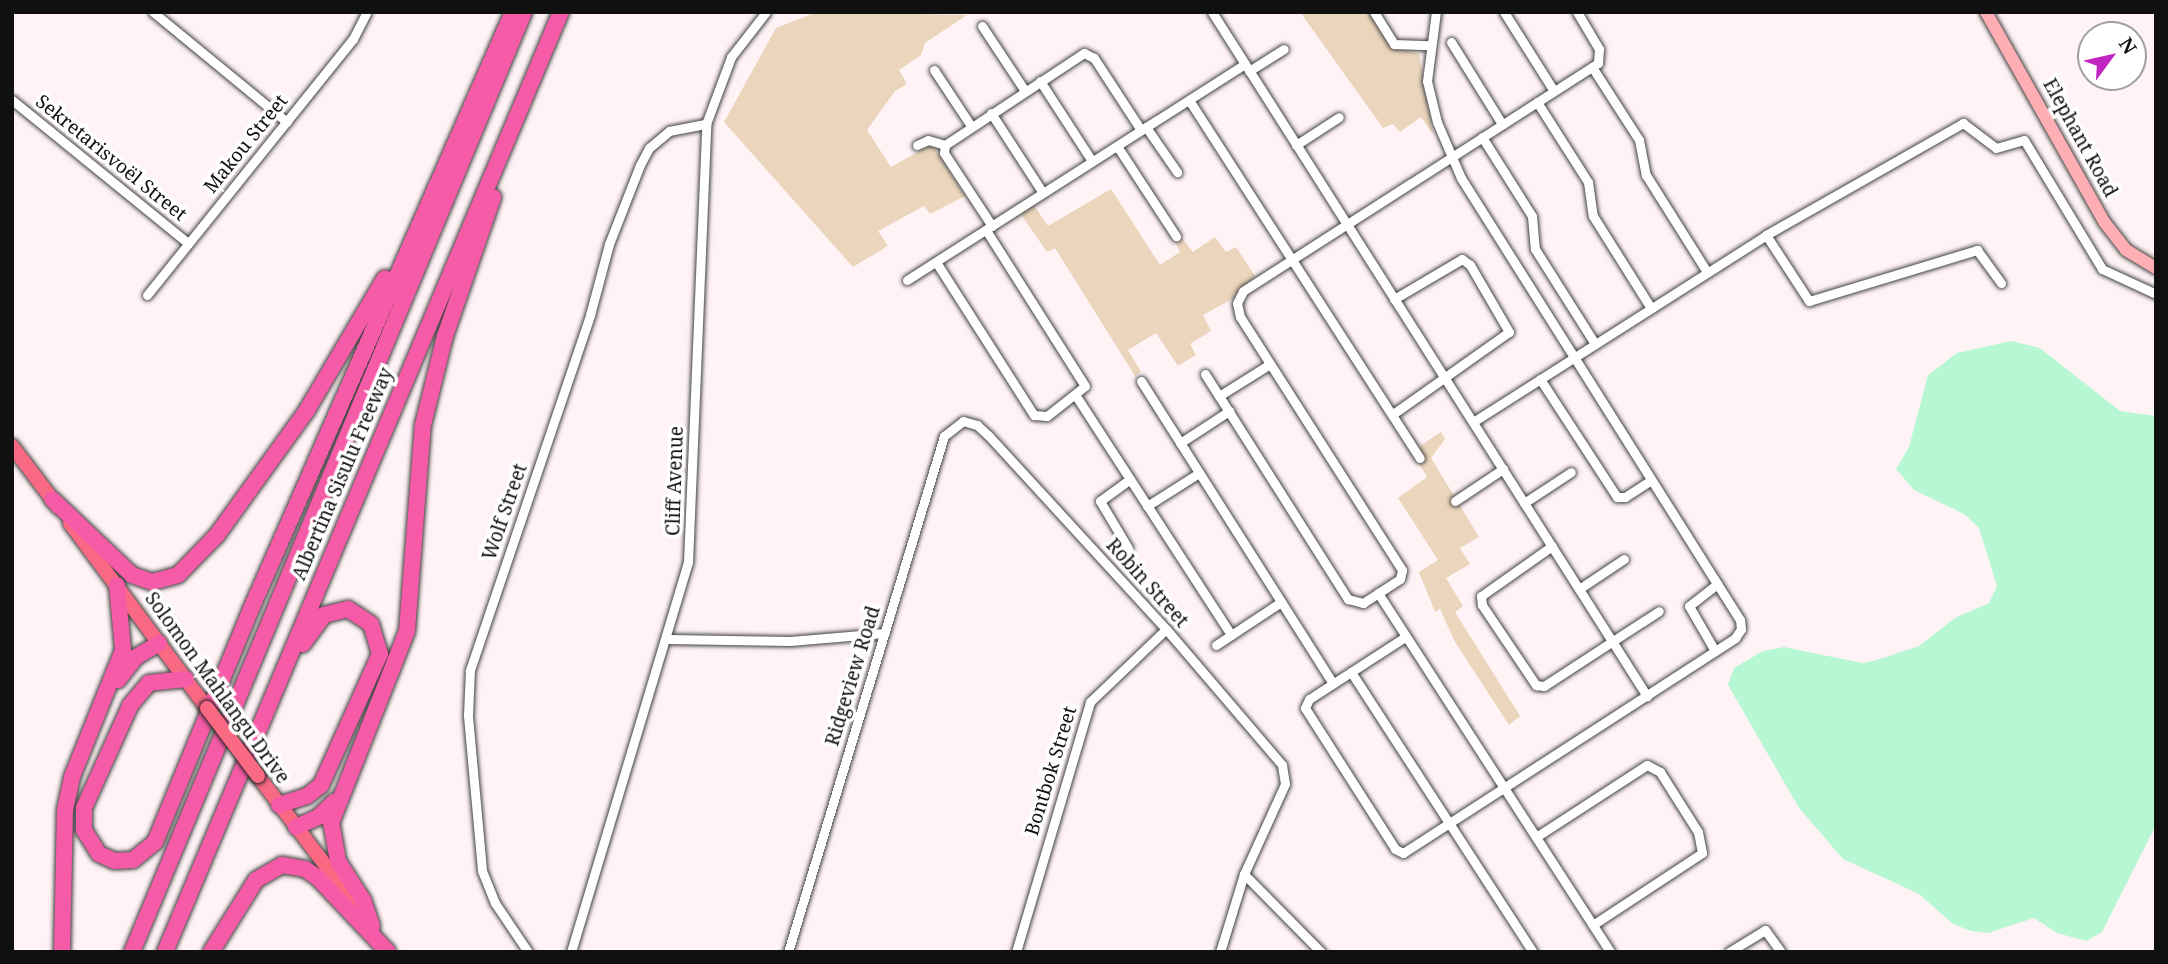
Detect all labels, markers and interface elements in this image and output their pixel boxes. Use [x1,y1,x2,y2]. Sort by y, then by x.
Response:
north arrow [2077,21,2147,91]
text: N [2113,32,2143,59]
street label: Elephant Road [2038,75,2122,201]
street label: Sekretarisvoël Street [31,90,191,226]
street label: Makou Street [199,90,293,198]
street label: Albertina Sisulu Freeway [288,364,398,584]
street label: Cliff Avenue [662,426,688,536]
street label: Wolf Street [478,461,532,563]
street label: Robin Street [1101,534,1193,632]
street label: Solomon Mahlangu Drive [140,588,294,788]
street label: Ridgeview Road [821,603,885,749]
street label: Bontbok Street [1021,704,1081,838]

